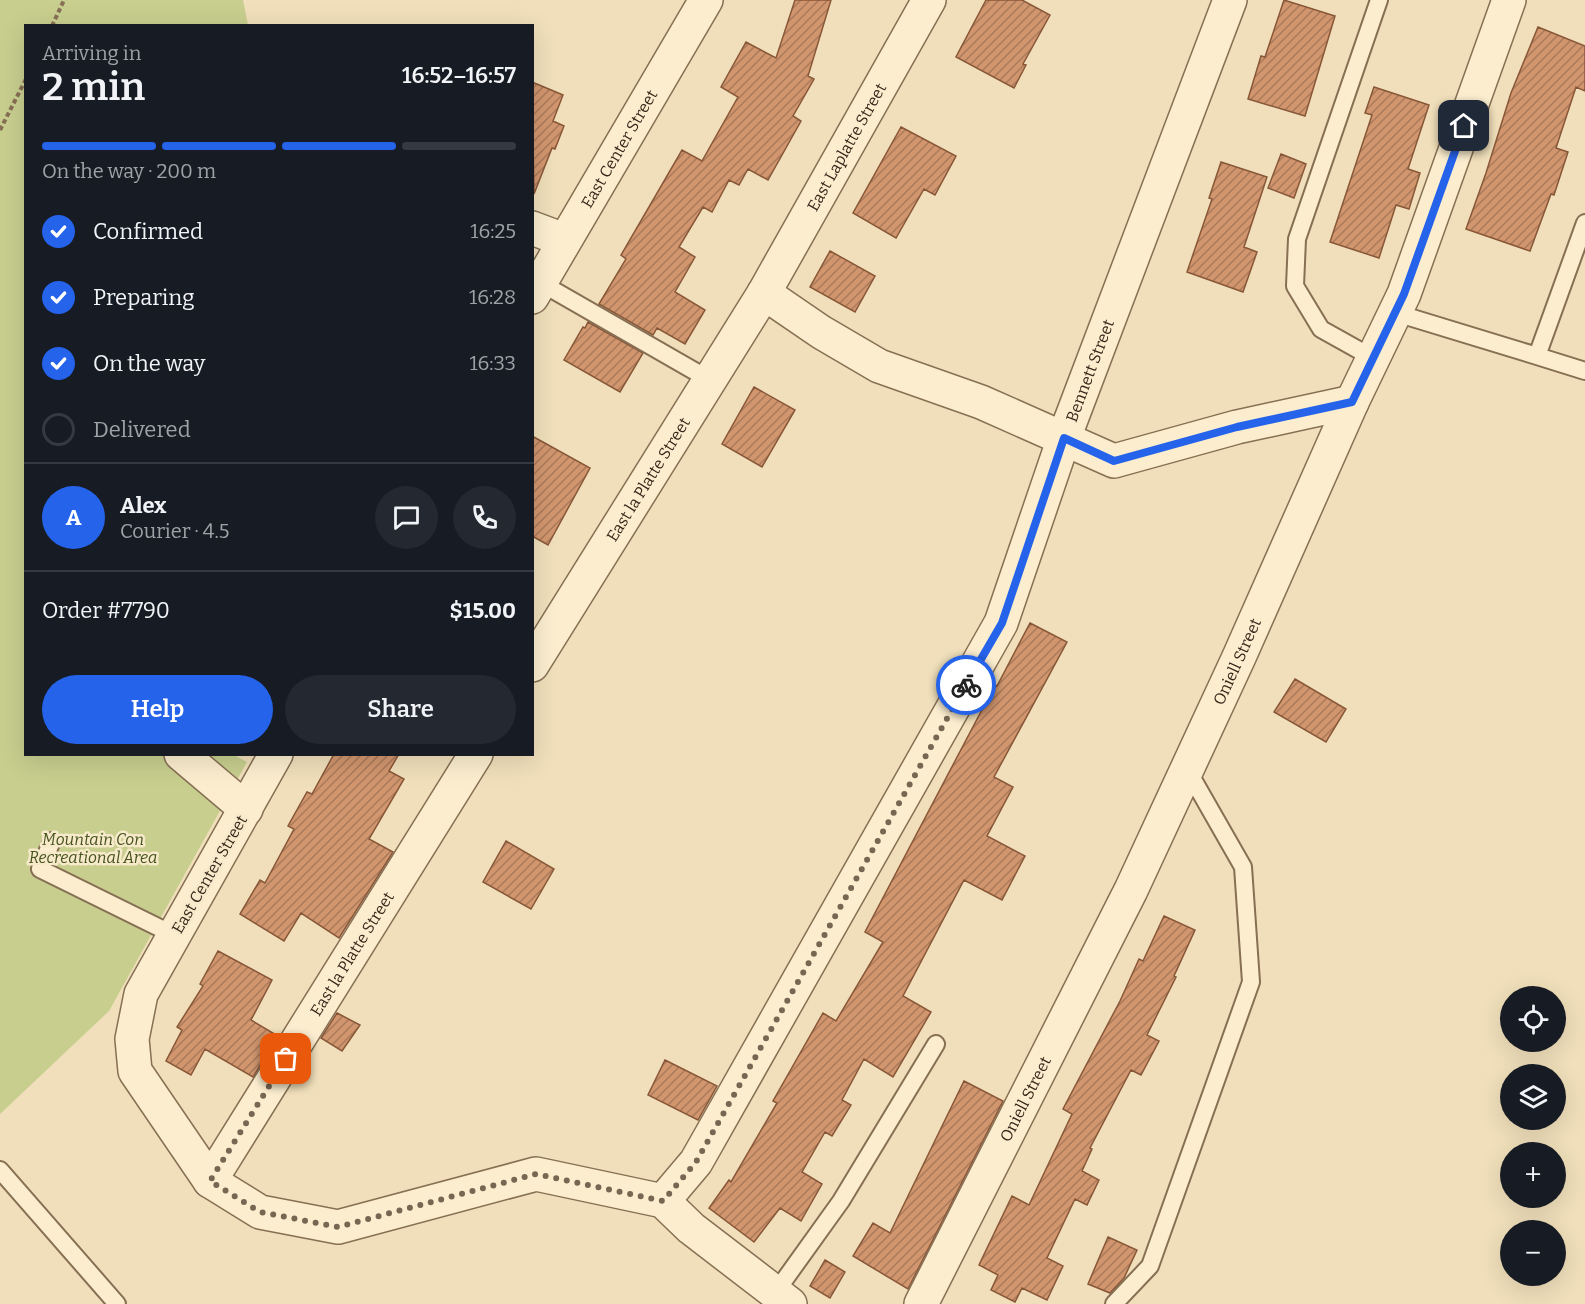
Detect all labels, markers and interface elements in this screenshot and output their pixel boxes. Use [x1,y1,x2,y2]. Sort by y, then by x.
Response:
text: Arriving in [42,41,141,65]
text: 16:52–16:57 [402,62,516,89]
text: 2 min [42,64,145,110]
street label: East Laplatte Street [803,80,890,215]
street label: East Center Street [577,86,661,211]
pin [1438,100,1489,151]
icon: home [1447,109,1480,142]
text: On the way · 200 m [42,159,216,183]
icon: check [42,215,75,248]
text: Confirmed [93,218,203,245]
text: 16:25 [470,219,516,243]
icon: check [42,281,75,314]
text: Preparing [93,284,195,311]
text: 16:28 [469,285,516,309]
street label: Bennett Street [1062,317,1118,425]
icon: check [42,347,75,380]
text: On the way [93,350,205,377]
text: 16:33 [469,351,516,375]
street label: East la Platte Street [603,414,694,545]
text: Delivered [93,416,191,443]
button: chat [375,486,438,549]
button: phone [453,486,516,549]
text: Alex [120,492,166,519]
text: A [66,504,81,531]
text: Courier · 4.5 [120,519,229,543]
text: Order #7790 [42,597,170,624]
text: $15.00 [449,597,516,624]
street label: Oniell Street [1209,615,1265,708]
courier [936,655,996,715]
icon: bike [950,669,983,702]
button: Help [42,675,273,744]
button: Share [285,675,516,744]
street label: East Center Street [168,811,251,937]
park label: Mountain Con Recreational Area [29,830,157,867]
street label: East la Platte Street [306,888,398,1019]
map controls [1500,986,1566,1286]
button: locate [1500,986,1566,1052]
pin [260,1033,311,1084]
icon: bag [269,1042,302,1075]
street label: Oniell Street [996,1053,1055,1145]
button: layers [1500,1064,1566,1130]
button: + [1500,1142,1566,1208]
button: − [1500,1220,1566,1286]

